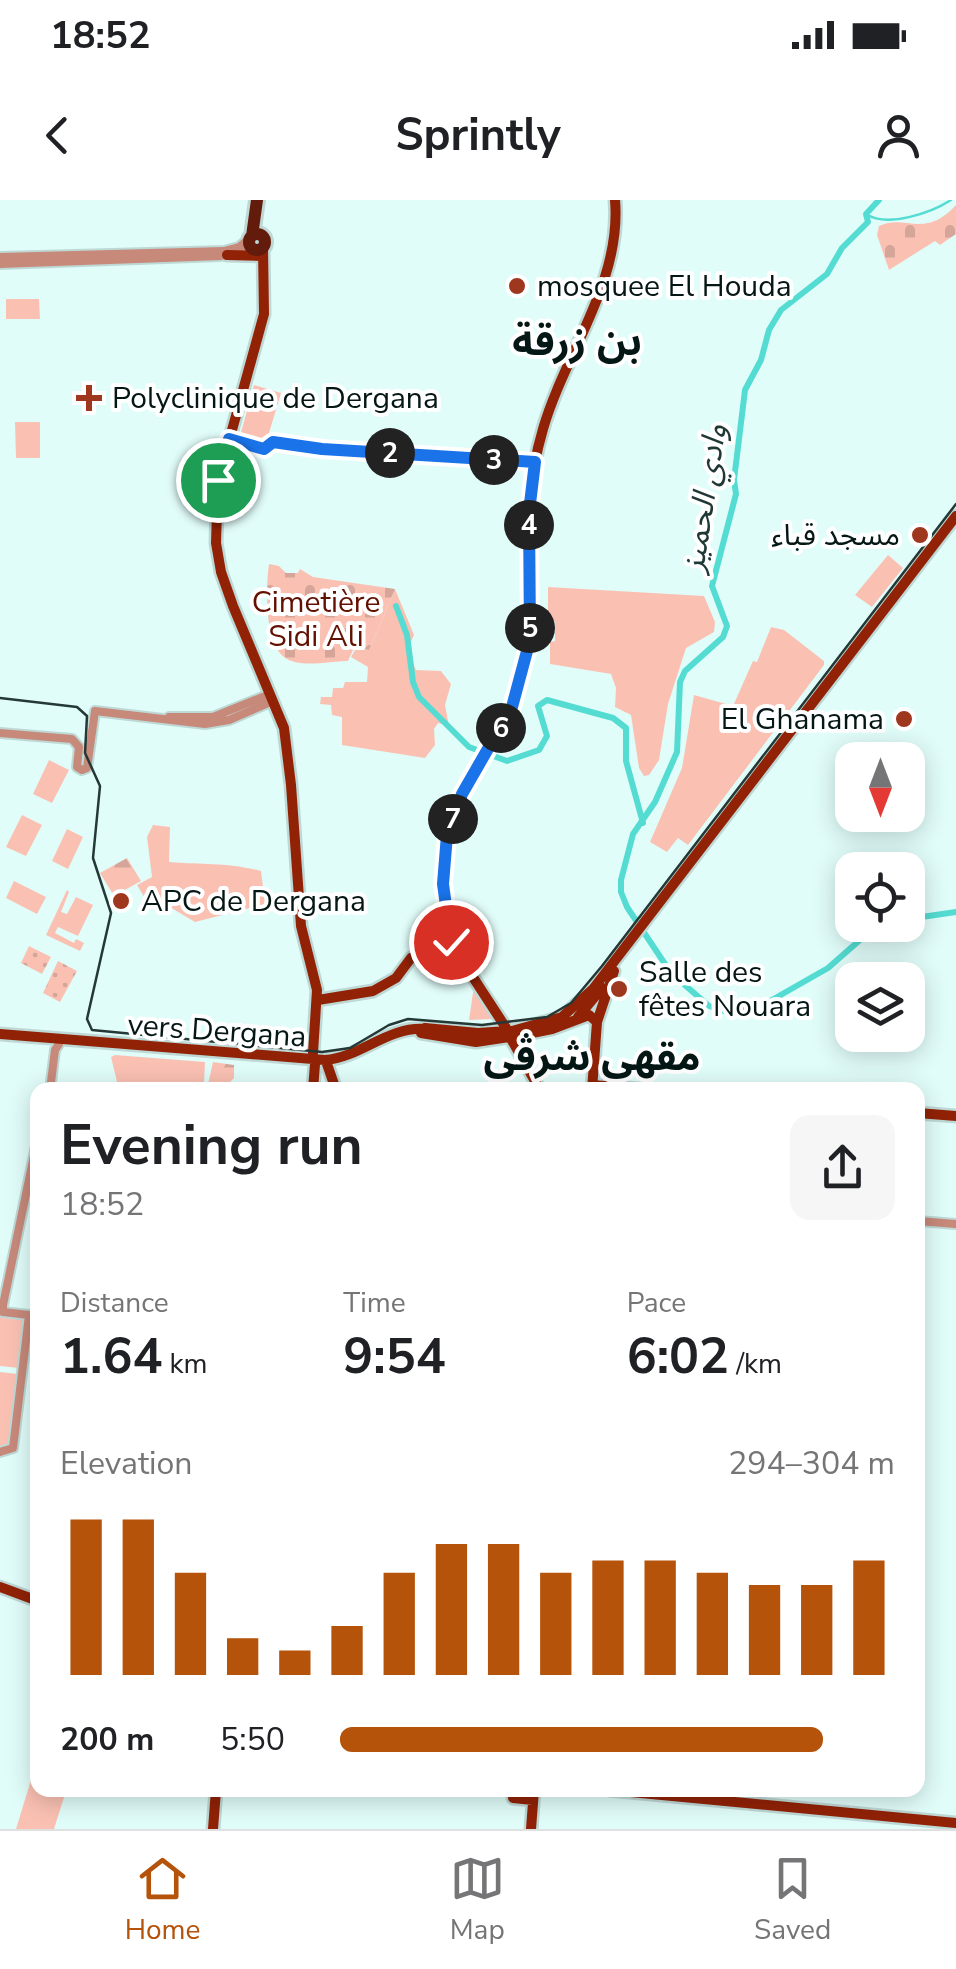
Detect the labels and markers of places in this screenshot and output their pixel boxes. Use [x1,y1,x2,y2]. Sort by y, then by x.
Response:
place label: mosquee El Houda [537,266,792,307]
marker: mosquee El Houda [506,275,528,297]
place label: Polyclinique de Dergana [112,378,439,419]
marker: Polyclinique de Dergana [76,385,102,411]
pin: 2 [365,428,415,478]
pin: 3 [469,435,519,485]
pin [176,438,261,523]
pin: 4 [504,500,554,550]
place label: مسجد قباء [771,515,900,556]
marker: مسجد قباء [909,524,931,546]
pin: 5 [505,603,555,653]
place label: El Ghanama [721,699,884,740]
pin: 6 [476,703,526,753]
marker: El Ghanama [893,708,915,730]
pin: 7 [428,794,478,844]
place label: APC de Dergana [141,881,366,922]
marker: APC de Dergana [110,890,132,912]
pin [409,900,494,985]
place label: Salle des fêtes Nouara [639,952,811,1027]
marker: Salle des fêtes Nouara [608,978,630,1000]

